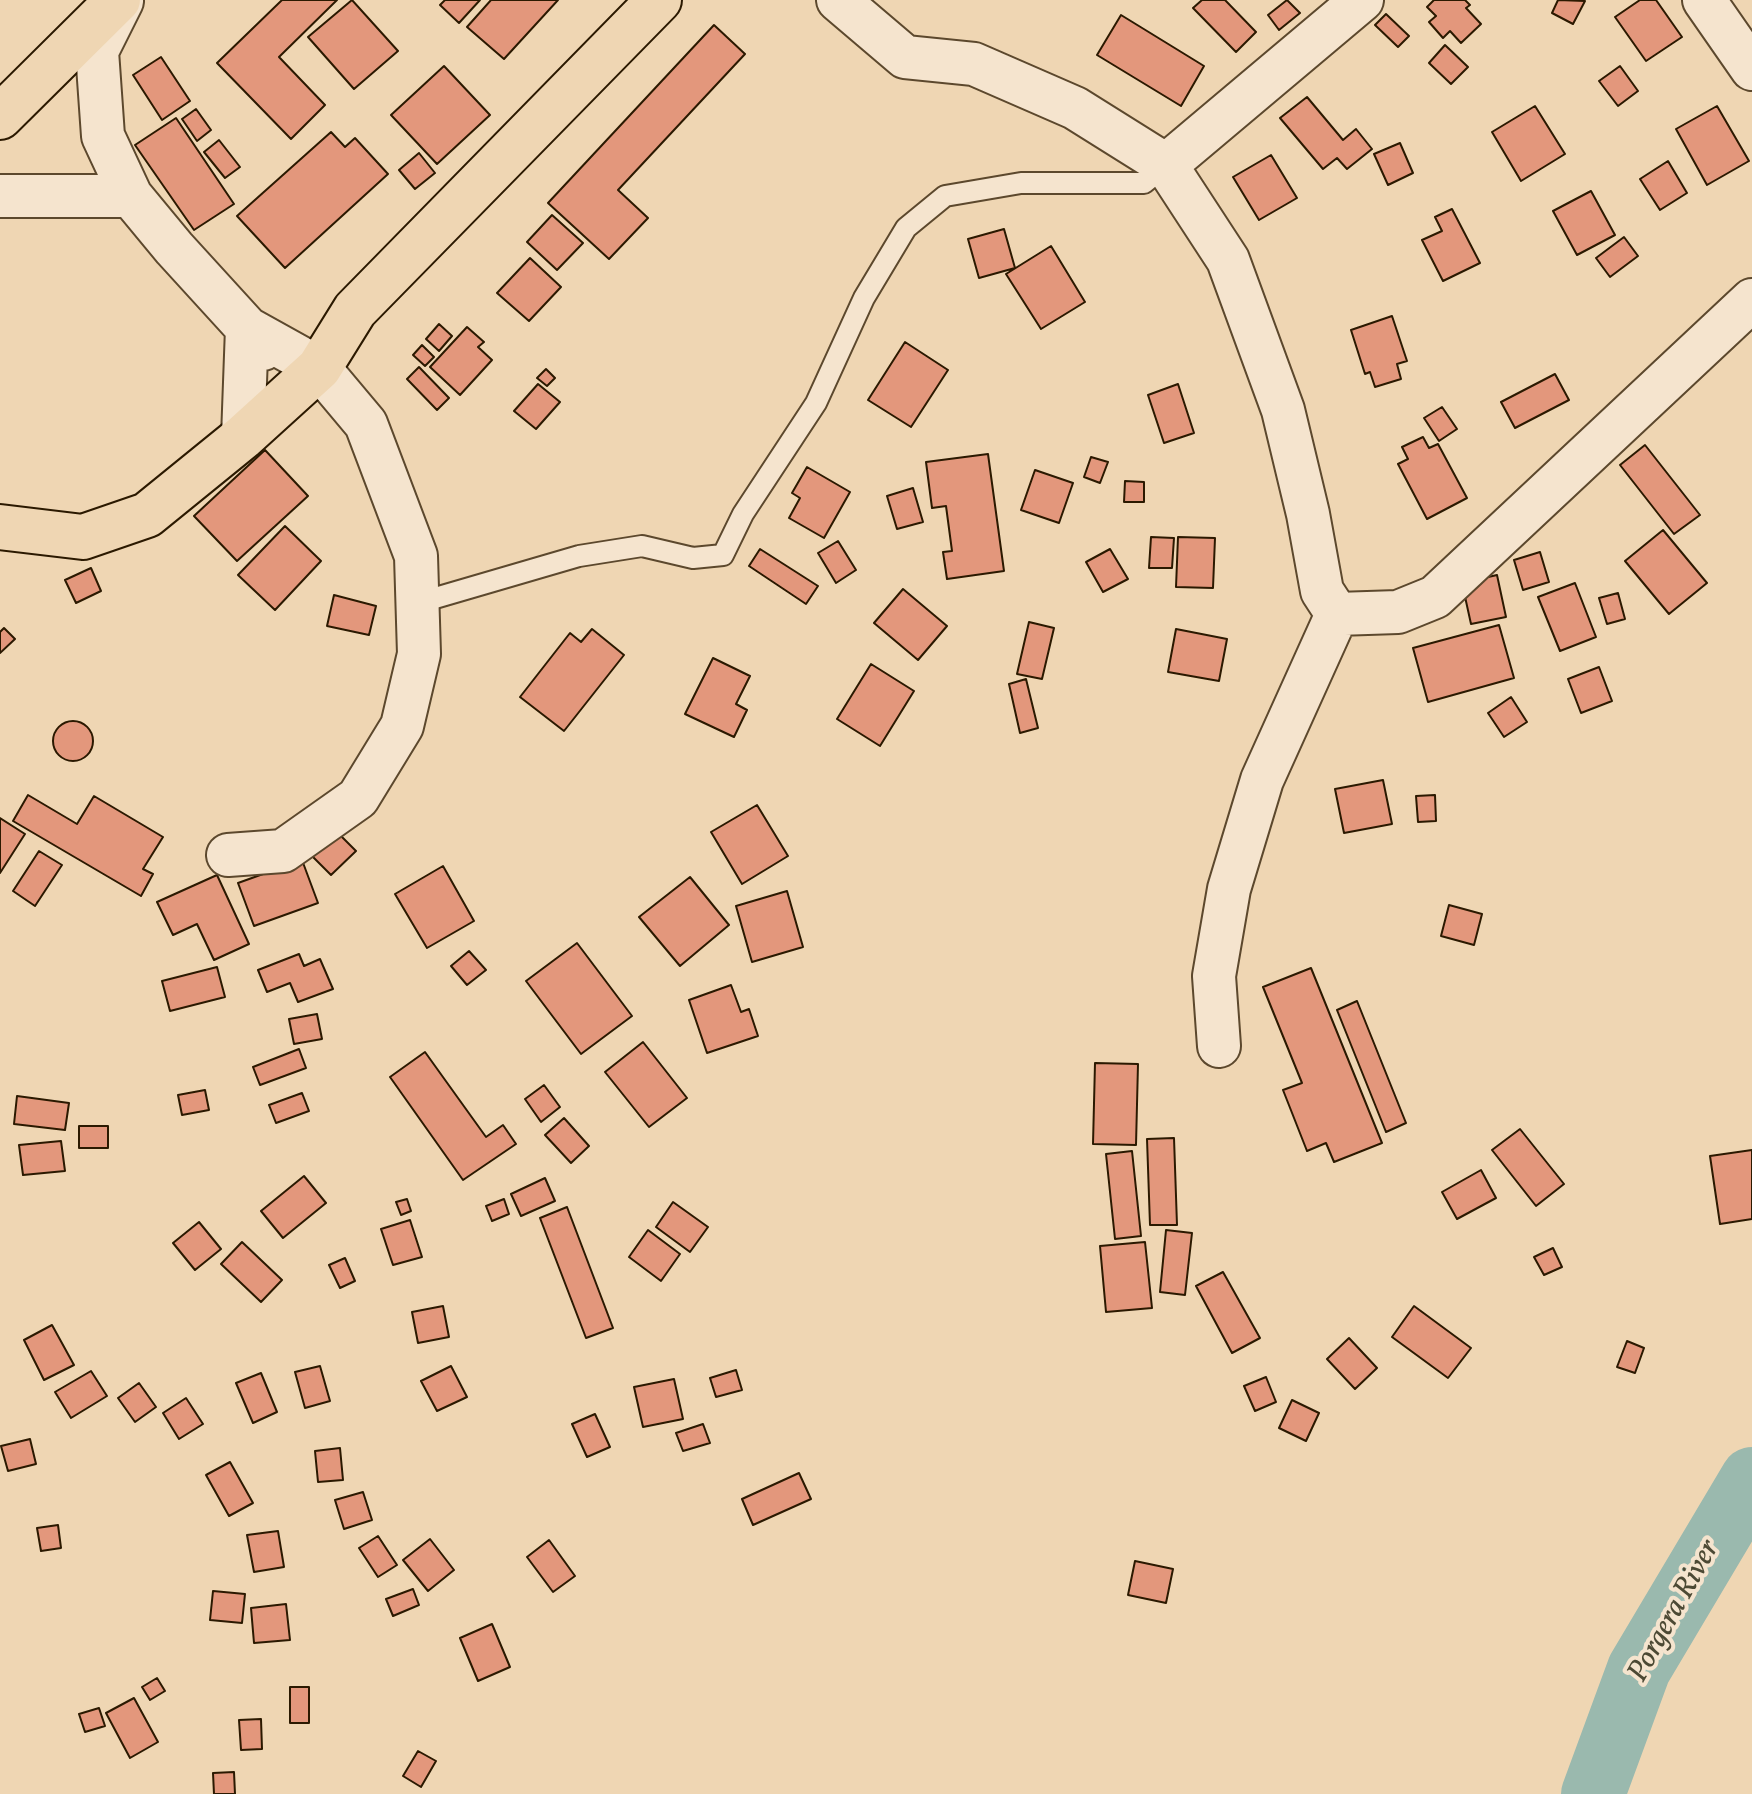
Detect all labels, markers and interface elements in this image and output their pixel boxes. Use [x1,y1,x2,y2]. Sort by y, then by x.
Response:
water label: Porgera River [1622,1534,1730,1690]

